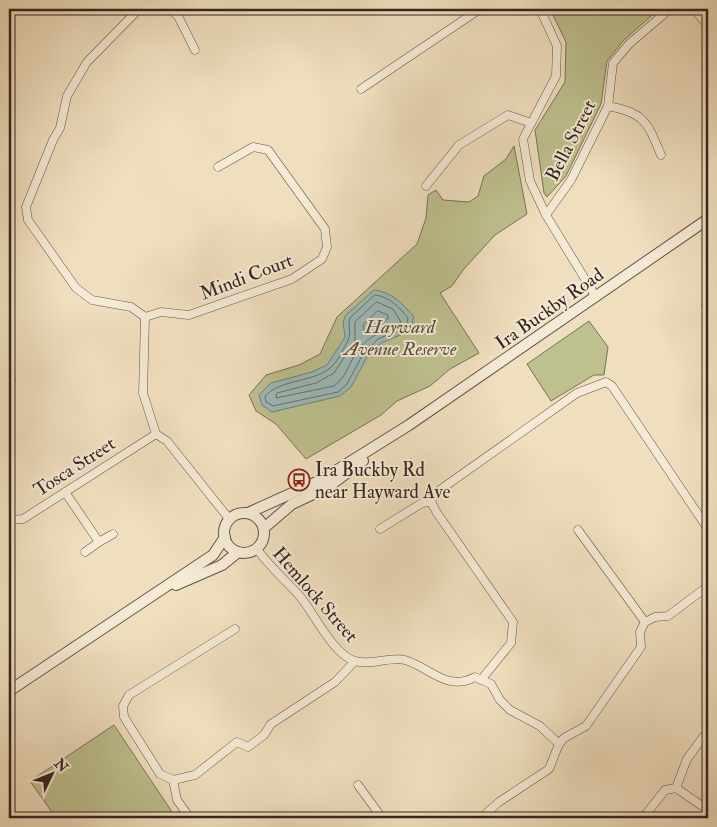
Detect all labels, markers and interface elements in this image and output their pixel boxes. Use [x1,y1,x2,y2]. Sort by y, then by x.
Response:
street label: Bella Street [540,96,602,185]
street label: Mindi Court [196,248,296,306]
street label: Ira Buckby Road [491,262,609,355]
park label: Hayward Avenue Reserve [342,315,457,361]
street label: Tosca Street [29,432,120,502]
place label: Ira Buckby Rd near Hayward Ave [315,458,451,504]
bus stop icon: Ira Buckby Rd near Hayward Ave [287,468,311,492]
street label: Hemlock Street [267,542,363,647]
north arrow [28,750,78,800]
text: N [50,754,72,776]

